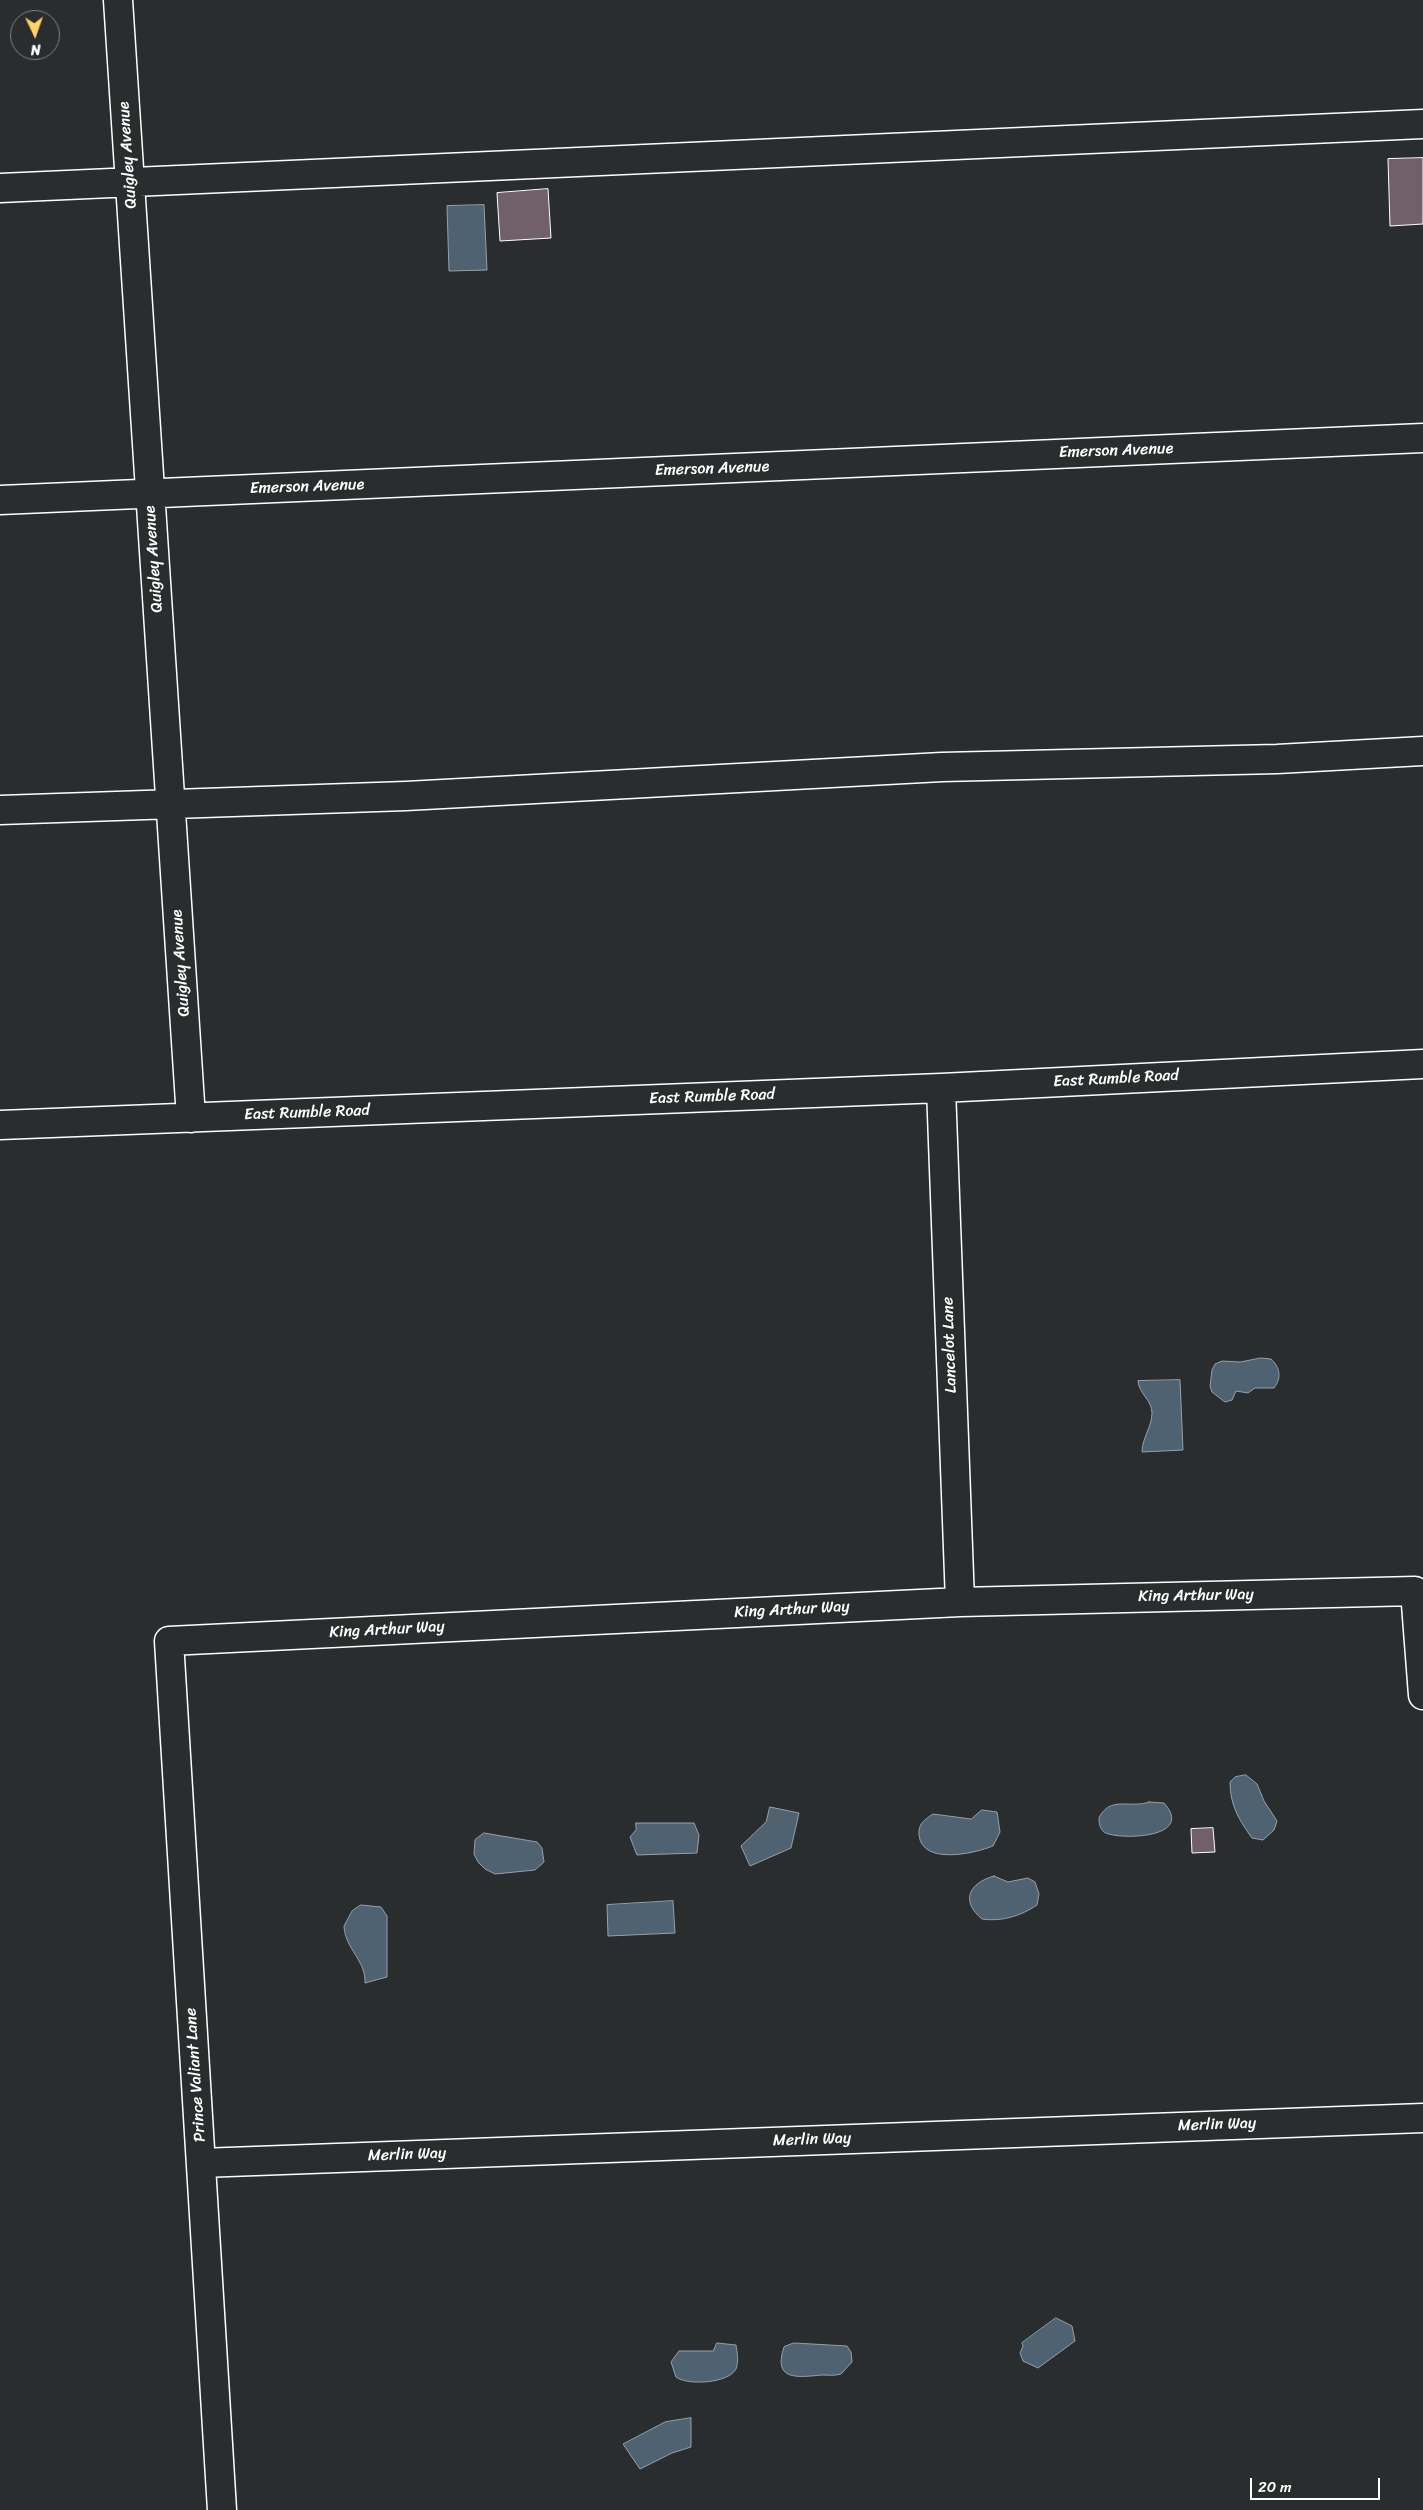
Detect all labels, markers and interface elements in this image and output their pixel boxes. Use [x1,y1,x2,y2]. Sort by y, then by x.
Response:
north arrow [10,10,60,60]
text: N [30,37,41,62]
street label: Quigley Avenue [115,101,141,209]
street label: Emerson Avenue [1058,439,1174,463]
street label: Emerson Avenue [654,457,770,481]
street label: Emerson Avenue [249,475,365,499]
street label: Quigley Avenue [141,505,167,613]
street label: Quigley Avenue [168,909,194,1017]
street label: East Rumble Road [1053,1066,1179,1092]
street label: East Rumble Road [649,1085,775,1109]
street label: East Rumble Road [244,1101,370,1125]
street label: Lancelot Lane [939,1297,961,1393]
street label: King Arthur Way [1138,1585,1254,1607]
street label: King Arthur Way [734,1597,850,1623]
street label: King Arthur Way [329,1617,445,1643]
street label: Prince Valiant Lane [182,2007,210,2143]
street label: Merlin Way [1178,2114,1256,2136]
street label: Merlin Way [773,2129,851,2151]
street label: Merlin Way [368,2144,446,2166]
scale bar [1253,2468,1383,2500]
text: 20 m [1258,2474,1292,2500]

